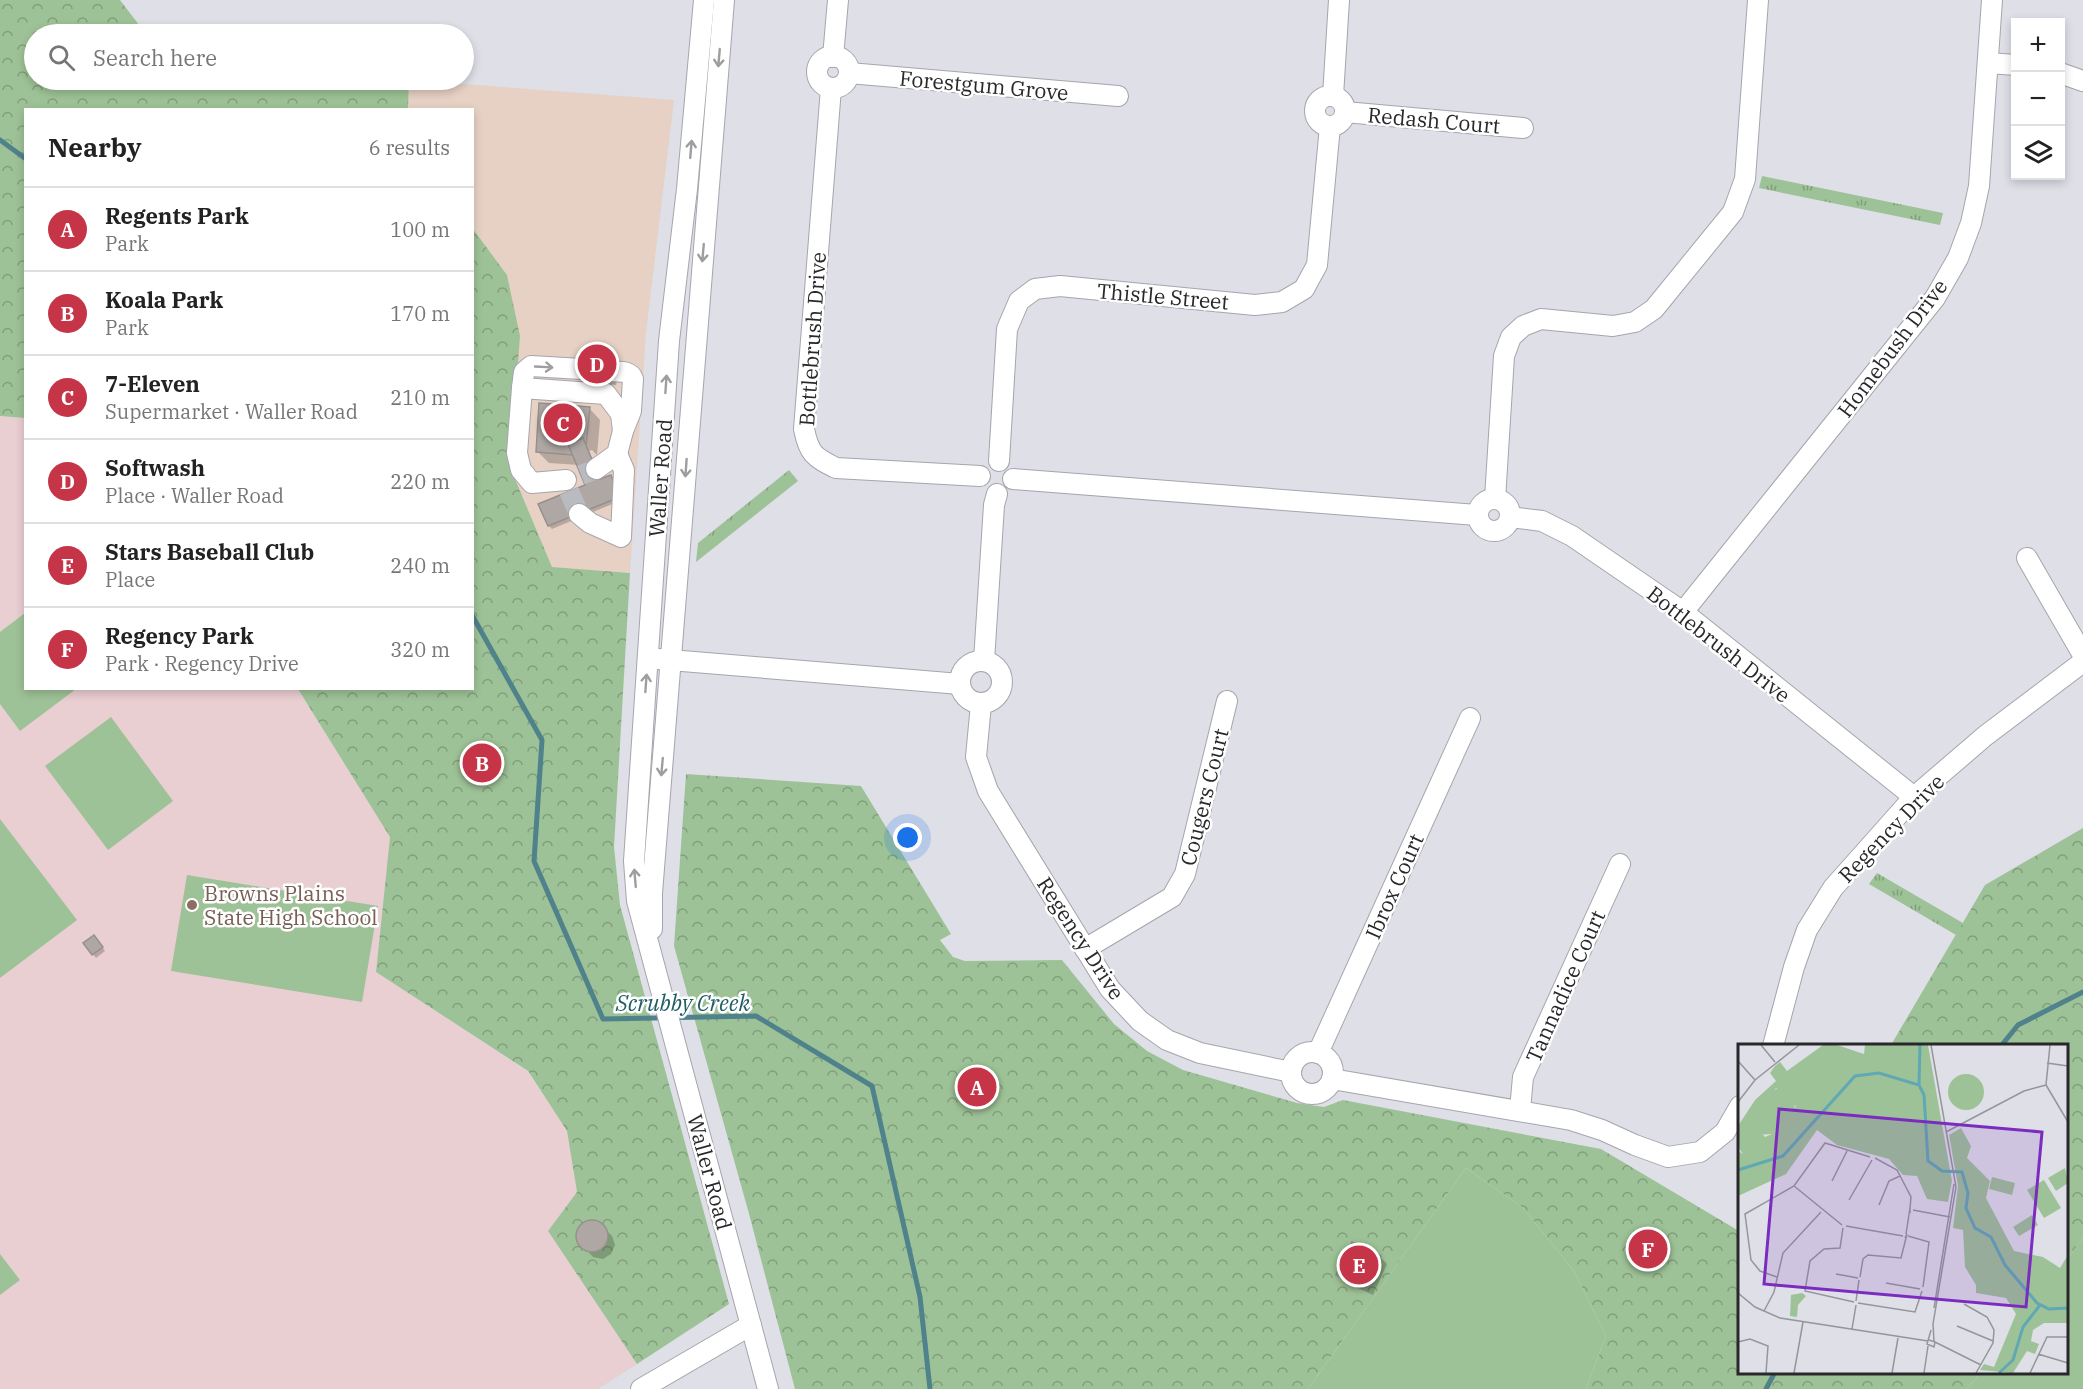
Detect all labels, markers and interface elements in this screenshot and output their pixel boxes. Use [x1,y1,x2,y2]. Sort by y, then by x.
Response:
map controls [2011,18,2065,180]
button: + [2011,18,2065,72]
search box [24,24,474,90]
icon: search [45,41,78,74]
text: Search here [93,43,217,72]
one-way arrow [713,48,724,68]
street label: Forestgum Grove [898,64,1070,106]
button: − [2011,72,2065,126]
street label: Redash Court [1367,100,1501,140]
button: layers [2011,126,2065,180]
text: Nearby [48,130,142,164]
text: 6 results [369,134,450,161]
one-way arrow [686,139,697,159]
text: Regents Park [105,201,249,230]
text: A [61,216,74,243]
text: 100 m [390,216,450,243]
text: Park [105,230,149,257]
one-way arrow [698,242,709,262]
street label: Bottlebrush Drive [792,251,832,427]
street label: Homebush Drive [1831,273,1953,423]
street label: Thistle Street [1096,276,1230,316]
text: Koala Park [105,285,223,314]
text: B [60,300,75,327]
text: 170 m [390,300,450,327]
text: Park [105,314,149,341]
pin: D [578,342,616,386]
one-way arrow [533,362,553,373]
text: 7-Eleven [105,369,200,398]
one-way arrow [661,375,672,395]
text: C [61,384,74,411]
text: 210 m [390,384,450,411]
text: Supermarket · Waller Road [105,398,358,425]
pin: C [544,400,582,446]
street label: Waller Road [642,418,678,538]
text: Softwash [105,453,205,482]
one-way arrow [680,457,691,477]
text: D [60,468,75,495]
text: 220 m [390,468,450,495]
text: Place · Waller Road [105,482,284,509]
text: Stars Baseball Club [105,537,314,566]
text: E [61,552,74,579]
text: 240 m [390,552,450,579]
text: Place [105,566,155,593]
street label: Bottlebrush Drive [1642,579,1796,709]
text: Regency Park [105,621,254,650]
text: F [61,636,74,663]
text: 320 m [390,636,450,663]
text: Park · Regency Drive [105,650,299,677]
one-way arrow [641,674,652,694]
street label: Cougers Court [1173,725,1235,869]
pin: B [462,740,502,786]
one-way arrow [656,757,667,776]
street label: Regency Drive [1832,768,1950,888]
your location [893,823,922,852]
street label: Ibrox Court [1358,829,1430,943]
one-way arrow [630,869,641,888]
street label: Regency Drive [1031,871,1131,1005]
place label: Browns Plains State High School [204,879,378,931]
marker: Browns Plains State High School [185,898,199,912]
street label: Tannadice Court [1519,905,1611,1067]
water label: Scrubby Creek [615,988,751,1017]
inset map [1738,1044,2068,1374]
pin: A [958,1064,996,1110]
street label: Waller Road [681,1111,739,1233]
pin: F [1628,1226,1668,1272]
pin: E [1340,1242,1378,1288]

